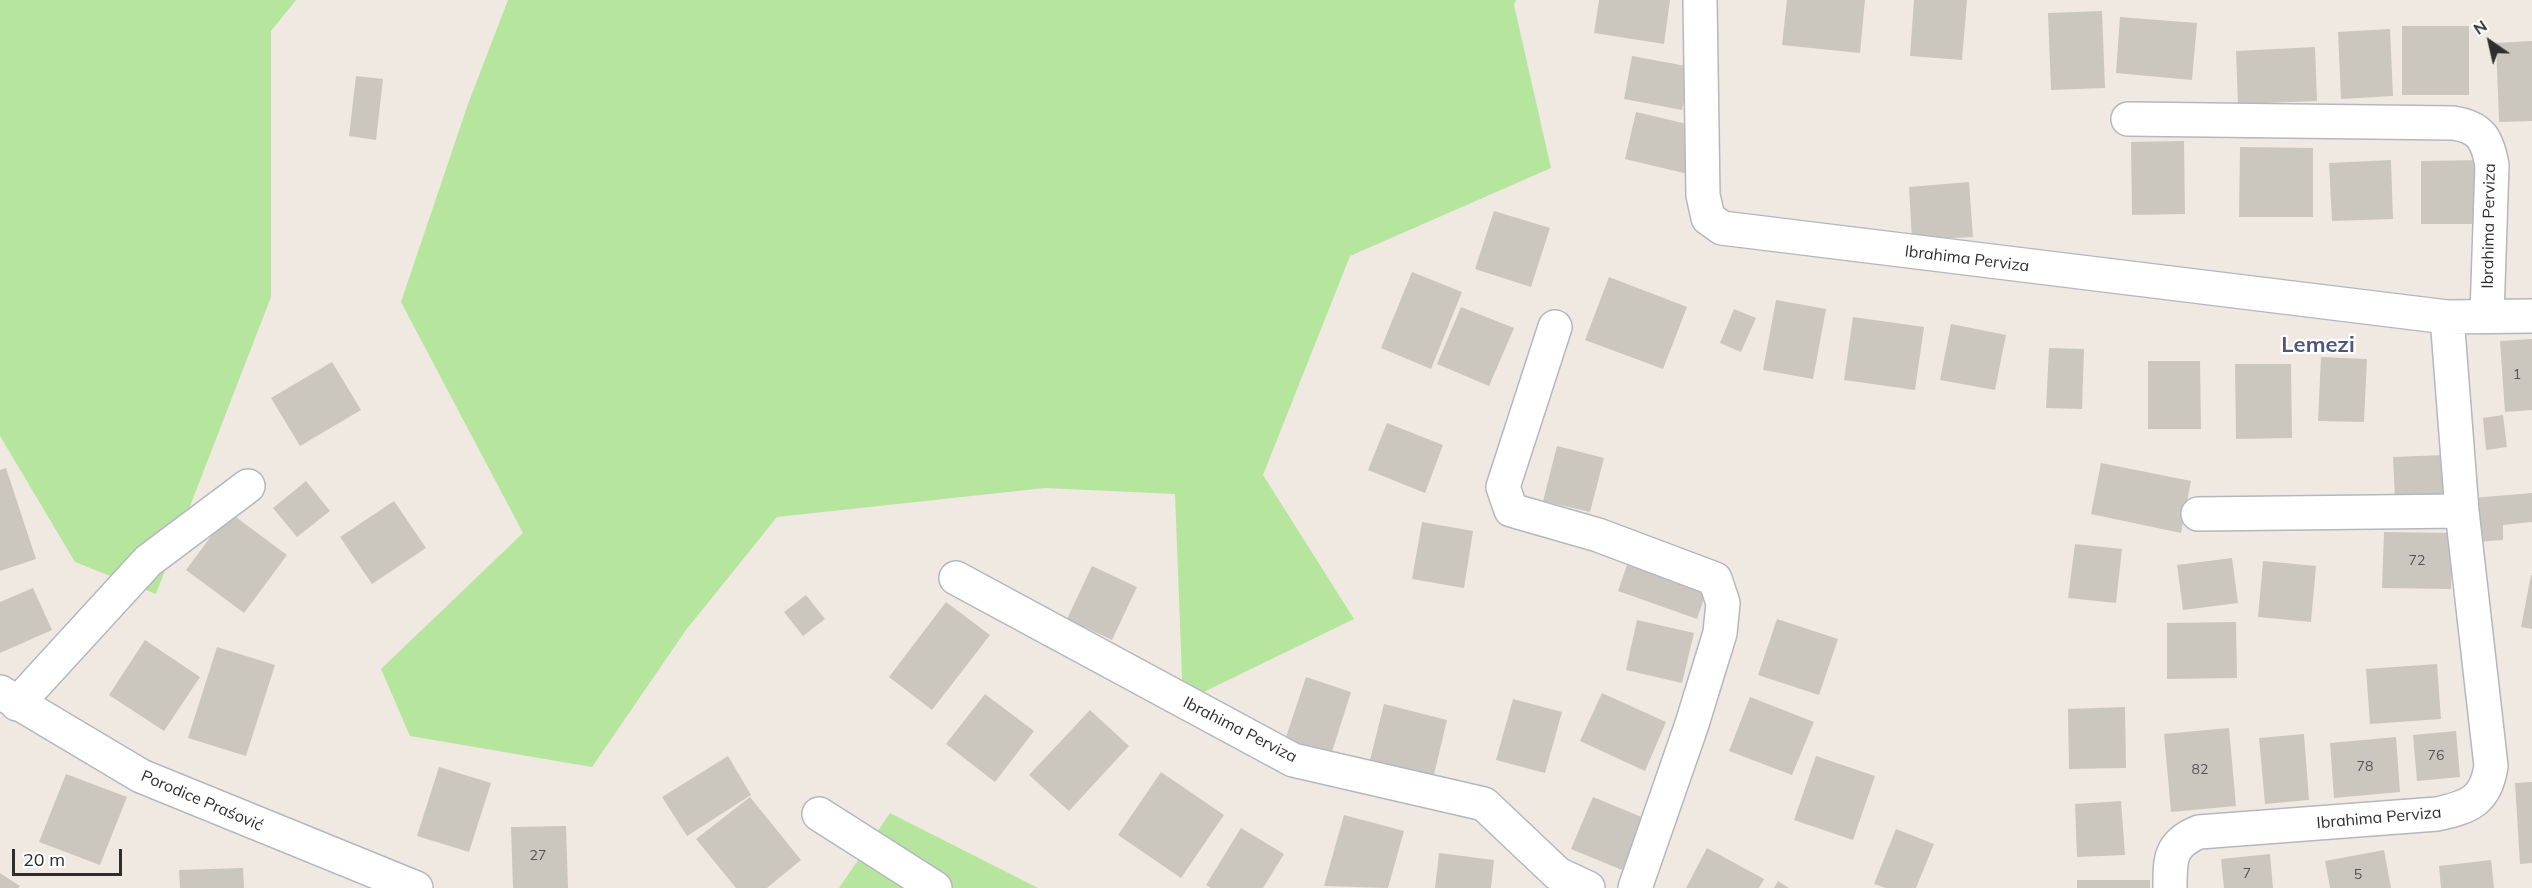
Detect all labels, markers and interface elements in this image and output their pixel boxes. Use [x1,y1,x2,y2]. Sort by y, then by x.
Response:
north arrow [2460,12,2520,72]
text: N [2469,15,2491,39]
street label: Ibrahima Perviza [2478,163,2500,289]
street label: Ibrahima Perviza [1904,242,2030,276]
district label: Lemezi [2281,332,2355,358]
house number: 1 [2513,367,2521,383]
house number: 72 [2409,553,2425,569]
street label: Ibrahima Perviza [1180,693,1300,767]
house number: 76 [2428,748,2444,764]
house number: 78 [2357,759,2373,775]
house number: 82 [2192,762,2208,778]
street label: Porodice Praśović [138,767,266,835]
street label: Ibrahima Perviza [2316,803,2442,833]
scale bar [15,837,124,875]
text: 20 m [23,848,65,871]
house number: 27 [530,848,546,864]
house number: 7 [2243,866,2251,882]
house number: 5 [2354,867,2362,883]

